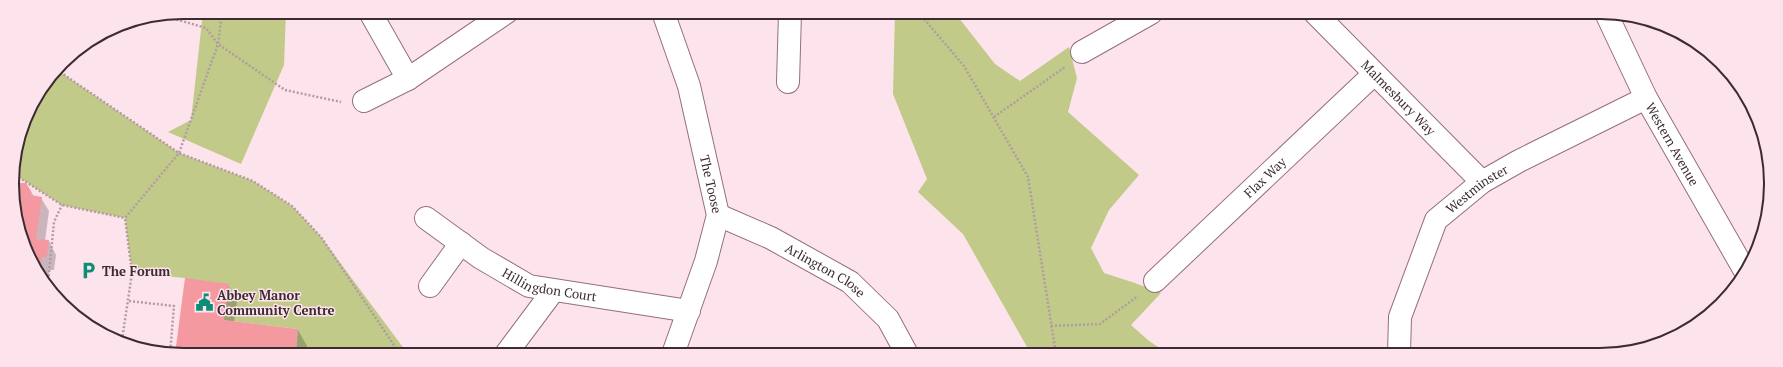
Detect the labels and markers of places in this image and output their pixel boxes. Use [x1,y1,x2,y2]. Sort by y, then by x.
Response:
parking icon: The Forum [79,261,99,281]
place label: The Forum [102,262,170,280]
place label: Abbey Manor Community Centre [217,286,335,319]
public building icon: Abbey Manor Community Centre [194,292,214,312]

